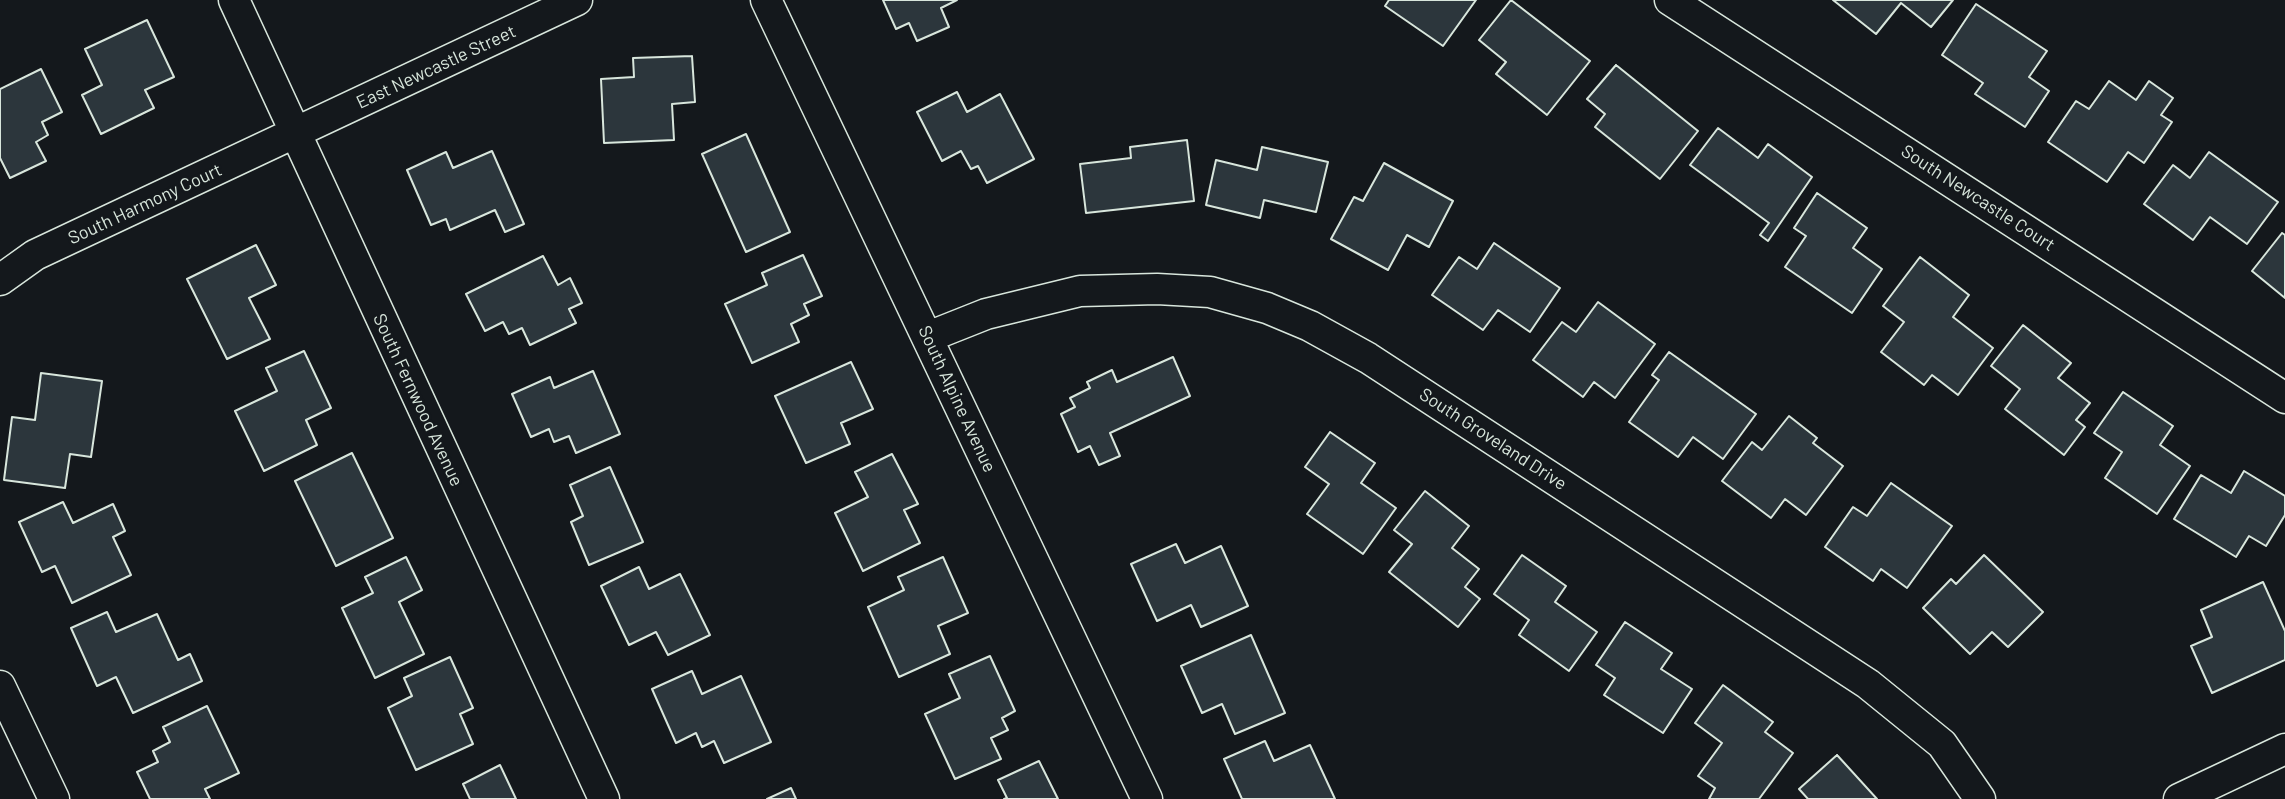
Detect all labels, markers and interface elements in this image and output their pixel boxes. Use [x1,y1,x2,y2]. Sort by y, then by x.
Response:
street label: East Newcastle Street [353,21,519,113]
street label: South Newcastle Court [1897,140,2059,256]
street label: South Harmony Court [65,159,225,249]
street label: South Fernwood Avenue [368,310,468,490]
street label: South Alpine Avenue [914,322,1000,476]
street label: South Groveland Drive [1415,383,1571,495]

